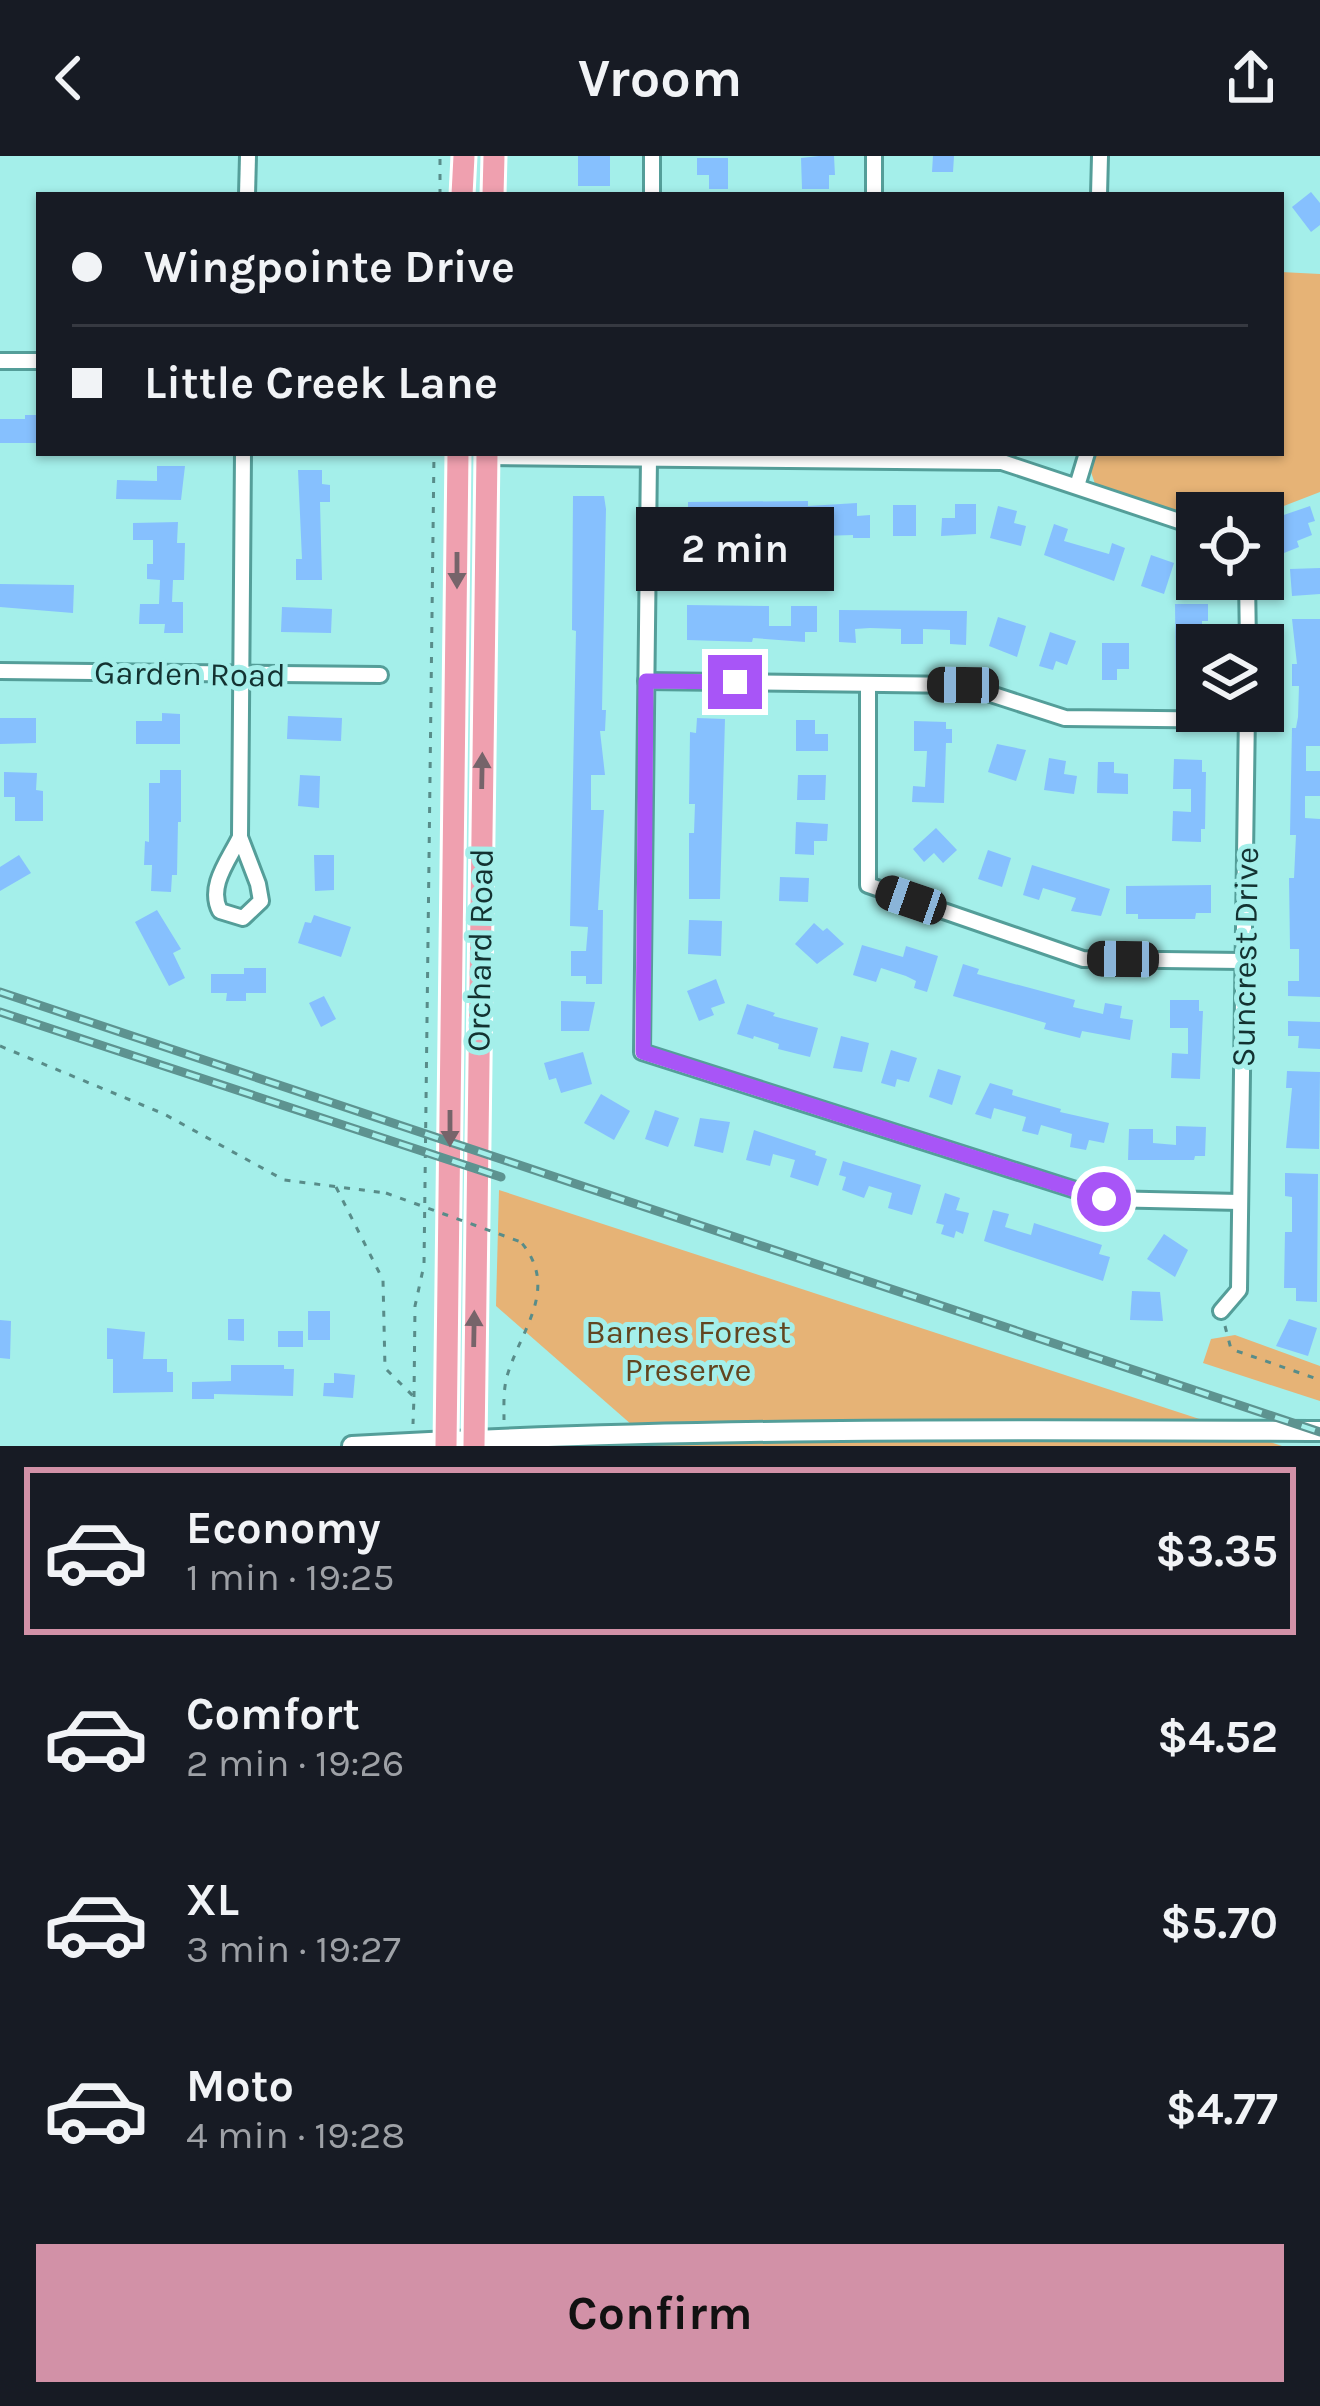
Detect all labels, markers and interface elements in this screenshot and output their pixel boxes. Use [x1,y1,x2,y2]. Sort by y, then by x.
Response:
icon: back [36,45,102,111]
icon: share [1218,45,1284,111]
text: Vroom [578,46,742,110]
text: Wingpointe Drive [144,241,515,293]
text: Little Creek Lane [144,357,498,409]
map controls [1176,492,1284,732]
button: locate [1176,492,1284,600]
callout: 2 min [636,508,834,592]
text: 2 min [681,526,789,572]
one-way arrow [447,552,467,590]
button: layers [1176,624,1284,732]
street label: Garden Road [94,653,286,695]
route end [708,655,762,709]
car [927,666,999,704]
one-way arrow [472,751,491,789]
street label: Suncrest Drive [1224,846,1266,1068]
street label: Orchard Road [459,848,501,1052]
car [871,871,951,929]
car [1087,940,1159,978]
one-way arrow [440,1110,460,1148]
route start [1077,1172,1131,1226]
one-way arrow [465,1309,484,1347]
park label: Barnes Forest Preserve [585,1313,791,1389]
icon: car [42,1497,150,1605]
text: Economy [186,1502,381,1554]
text: $3.35 [1155,1525,1278,1577]
text: 1 min · 19:25 [186,1554,394,1600]
icon: car [42,1683,150,1791]
text: Comfort [186,1688,360,1740]
text: $4.52 [1157,1711,1278,1763]
text: 2 min · 19:26 [186,1740,404,1786]
icon: car [42,1869,150,1977]
text: XL [186,1874,239,1926]
text: $5.70 [1160,1897,1278,1949]
text: 3 min · 19:27 [186,1926,401,1972]
icon: car [42,2055,150,2163]
text: Moto [186,2060,294,2112]
text: $4.77 [1166,2083,1278,2135]
text: 4 min · 19:28 [186,2112,405,2158]
button: Confirm [36,2244,1284,2382]

